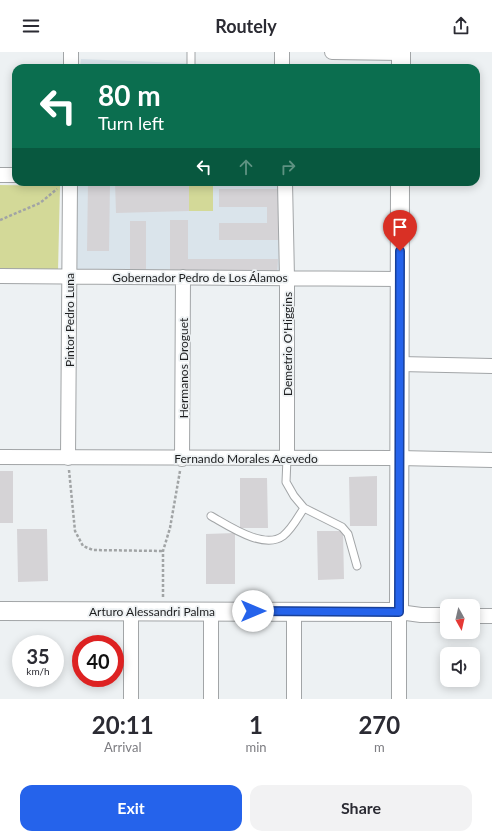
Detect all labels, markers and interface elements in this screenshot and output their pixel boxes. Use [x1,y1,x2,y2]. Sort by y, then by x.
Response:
icon: menu [20,15,42,37]
text: Routely [215,15,277,37]
icon: share [450,15,472,37]
text: 80 m [98,78,161,112]
icon: left [32,80,84,132]
text: Turn left [98,112,164,134]
icon: left [193,156,215,178]
icon: ahead [235,156,257,178]
icon: right [277,156,299,178]
pin [383,210,417,251]
icon: arrive [389,216,411,238]
street label: Gobernador Pedro de Los Álamos [112,270,288,285]
street label: Pintor Pedro Luna [62,273,77,367]
street label: Demetrio O'Higgins [280,292,295,396]
street label: Hermanos Droguet [176,317,191,418]
street label: Fernando Morales Acevedo [174,451,318,466]
position arrow [232,590,274,632]
north arrow [440,599,480,639]
map controls [440,599,480,687]
street label: Arturo Alessandri Palma [89,604,215,619]
speed limit sign: 40 [72,635,124,687]
text: 35 [26,644,50,668]
button: sound [440,647,480,687]
text: km/h [26,665,50,677]
text: 20:11 [92,710,154,739]
text: 1 [249,710,263,739]
text: 270 [358,710,400,739]
text: Arrival [104,739,141,755]
text: min [246,739,267,755]
text: m [374,739,385,755]
button: Exit [20,785,242,831]
button: Share [250,785,472,831]

